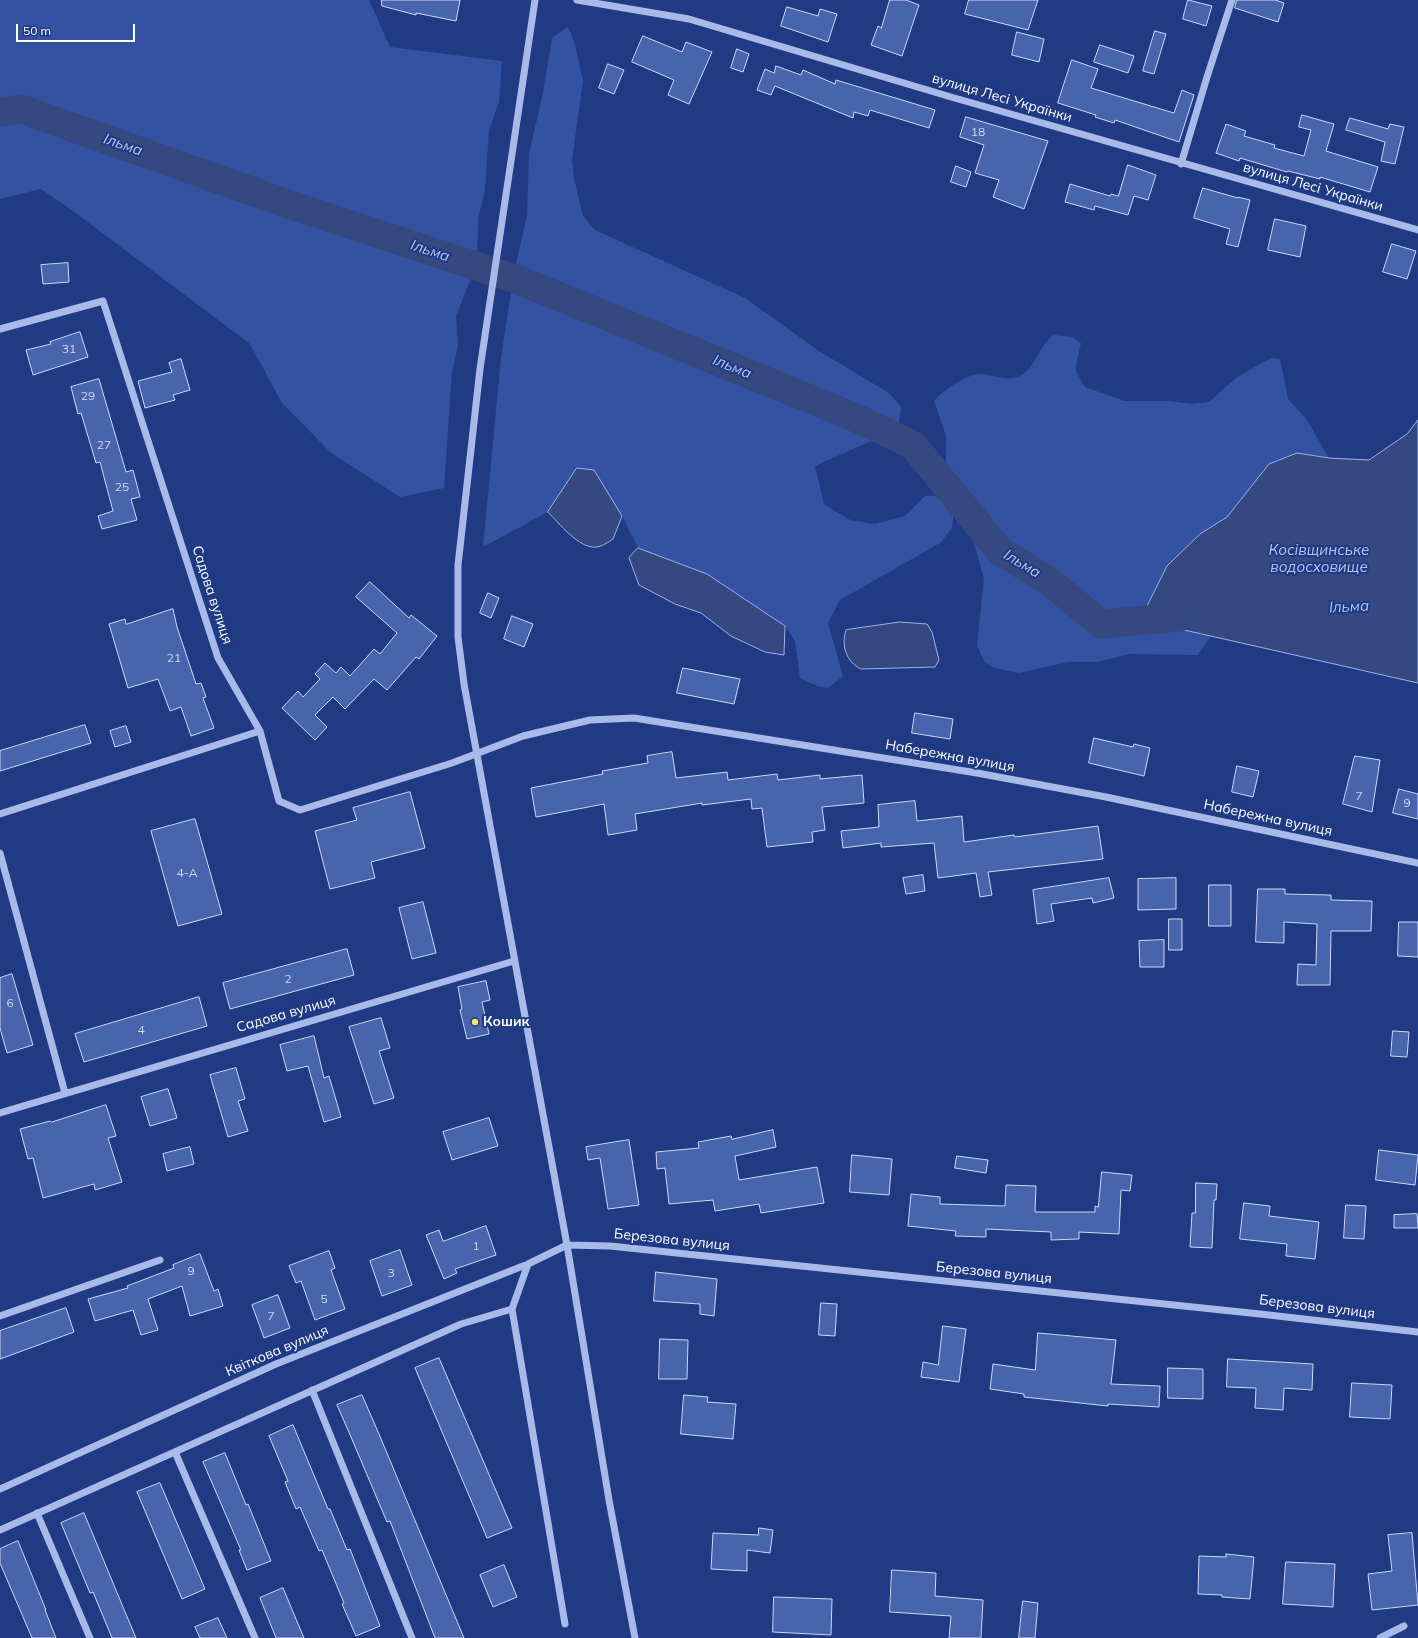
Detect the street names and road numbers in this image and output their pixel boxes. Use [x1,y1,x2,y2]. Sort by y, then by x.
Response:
street label: вулиця Лесі Українки [930,70,1074,126]
street label: вулиця Лесі Українки [1241,159,1385,215]
street label: Садова вулиця [188,544,236,646]
street label: Набережна вулиця [884,736,1016,776]
street label: Набережна вулиця [1202,796,1334,840]
street label: Садова вулиця [234,992,338,1036]
street label: Березова вулиця [613,1226,731,1254]
street label: Березова вулиця [935,1259,1053,1287]
street label: Березова вулиця [1258,1292,1376,1322]
street label: Квіткова вулиця [223,1322,331,1380]

